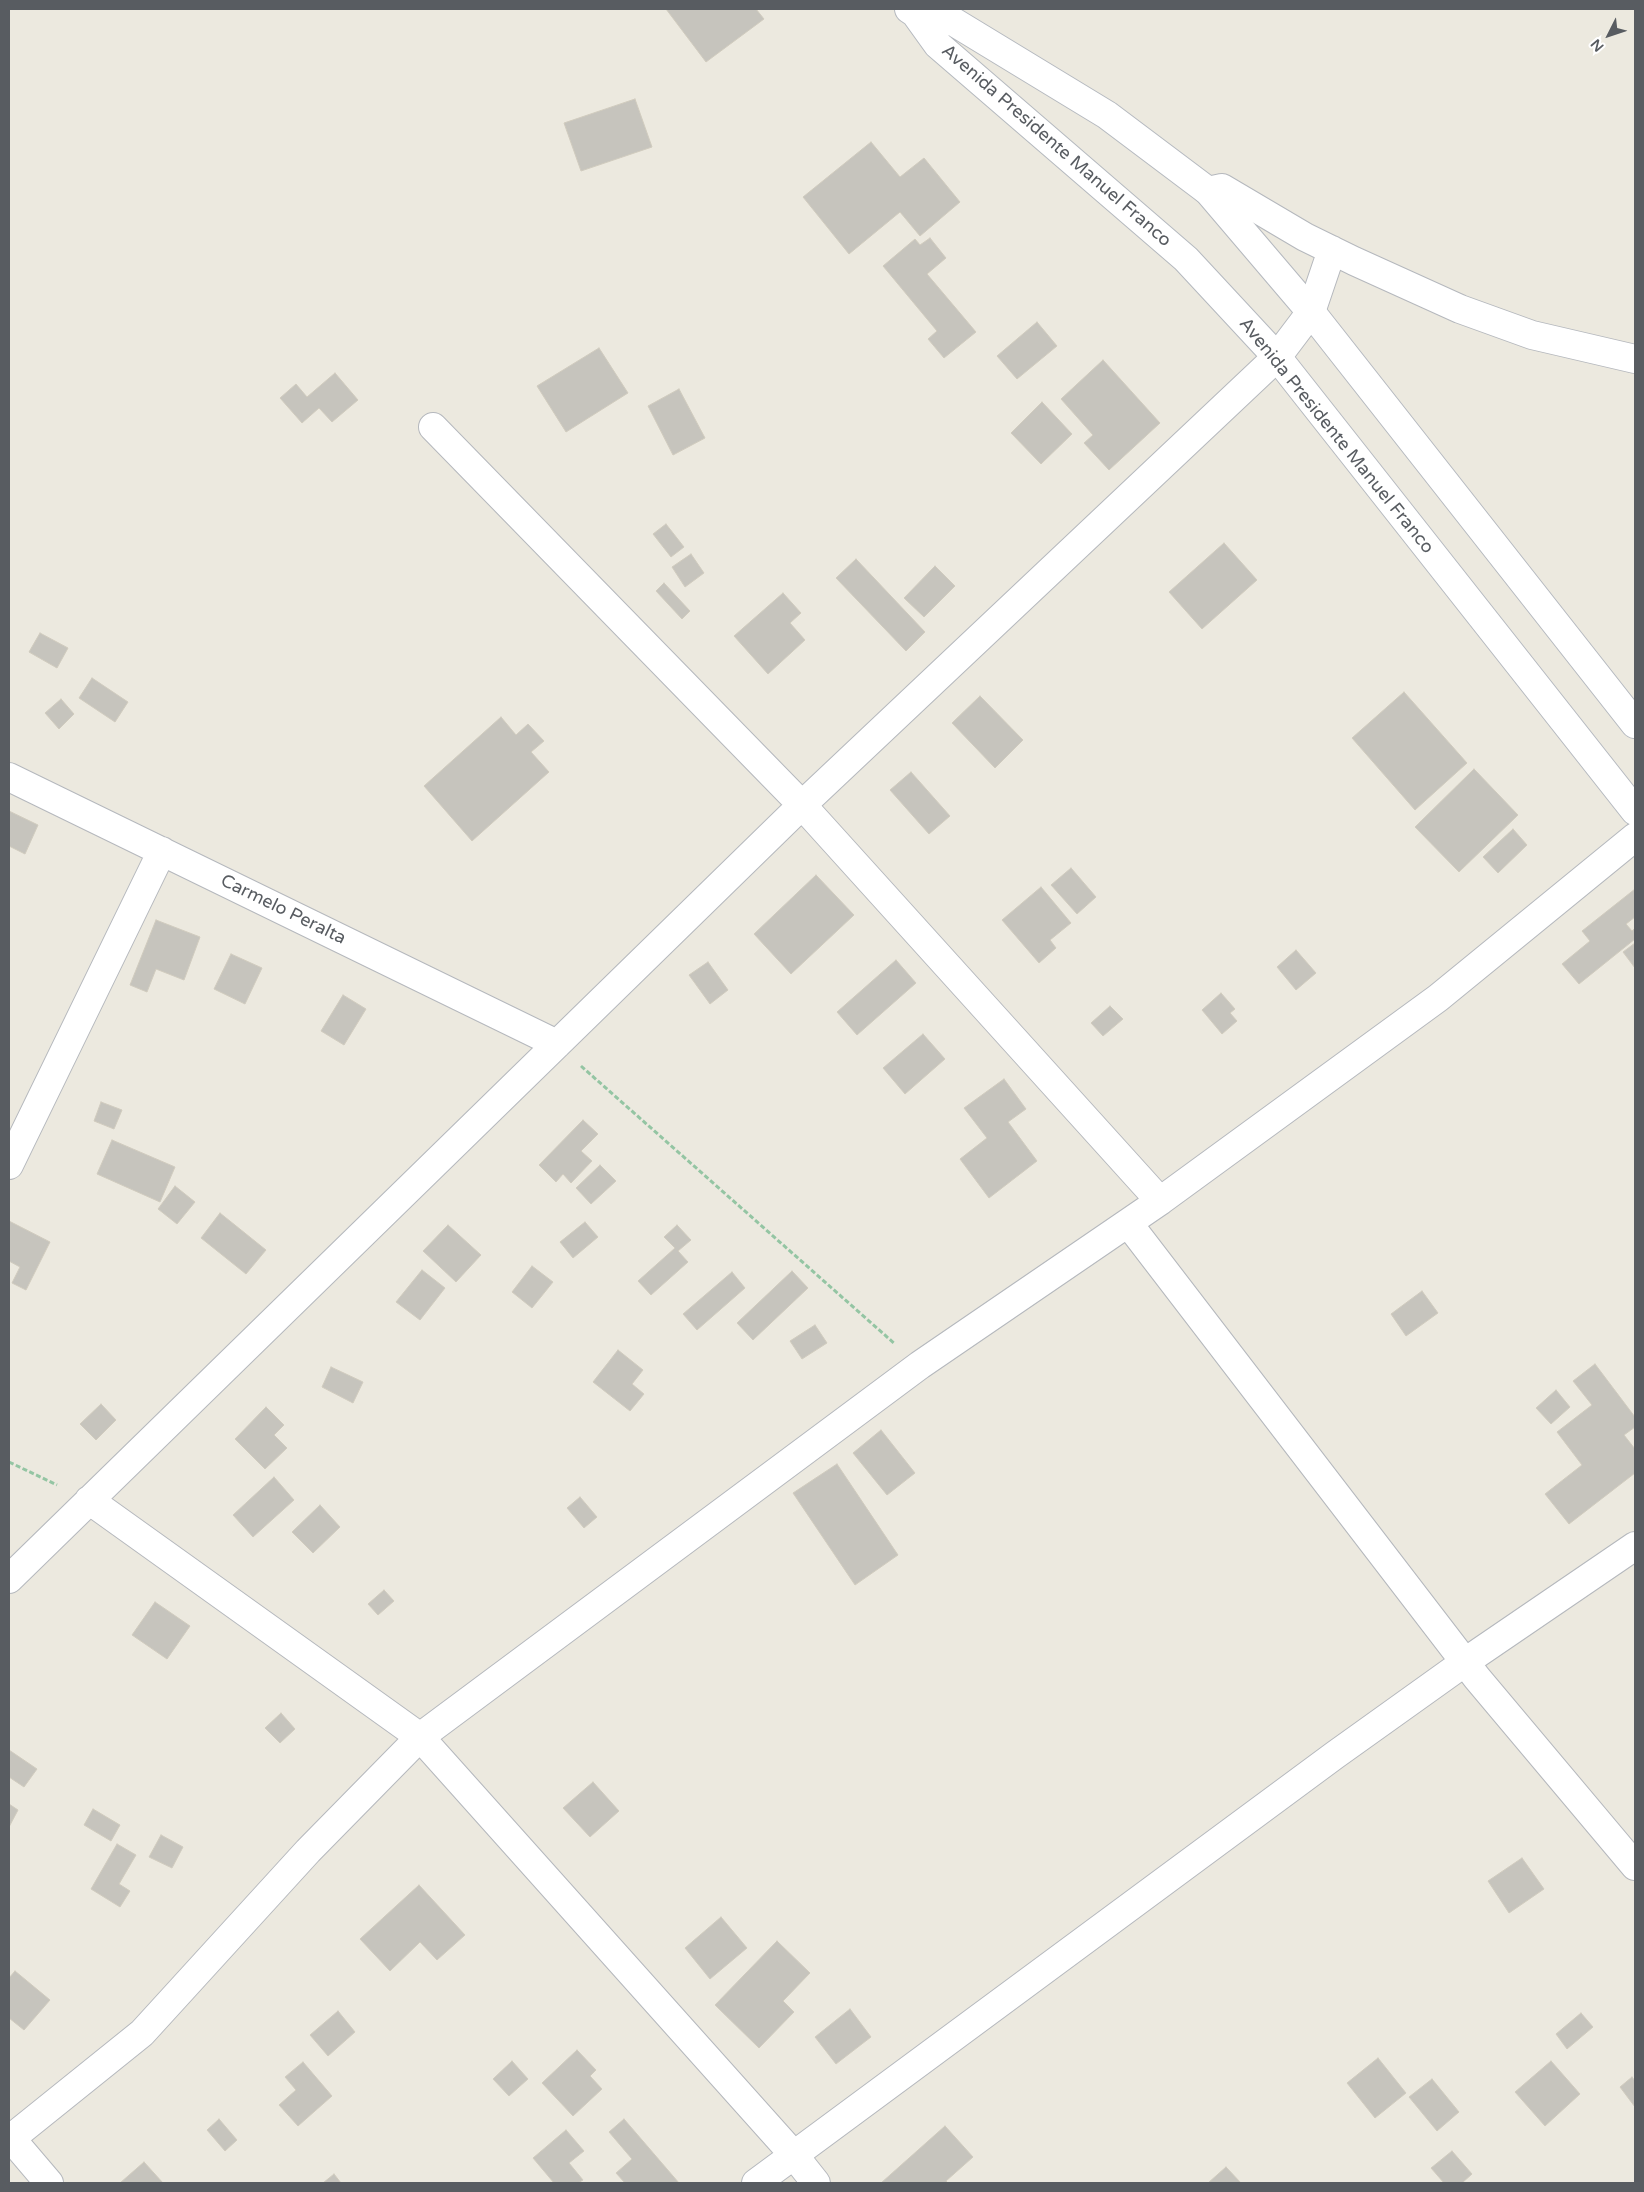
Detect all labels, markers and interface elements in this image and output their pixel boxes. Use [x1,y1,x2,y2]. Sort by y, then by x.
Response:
north arrow [1584,10,1634,60]
text: N [1587,35,1607,55]
street label: Avenida Presidente Manuel Franco [937,40,1175,252]
street label: Avenida Presidente Manuel Franco [1234,314,1438,558]
street label: Carmelo Peralta [217,870,349,950]

